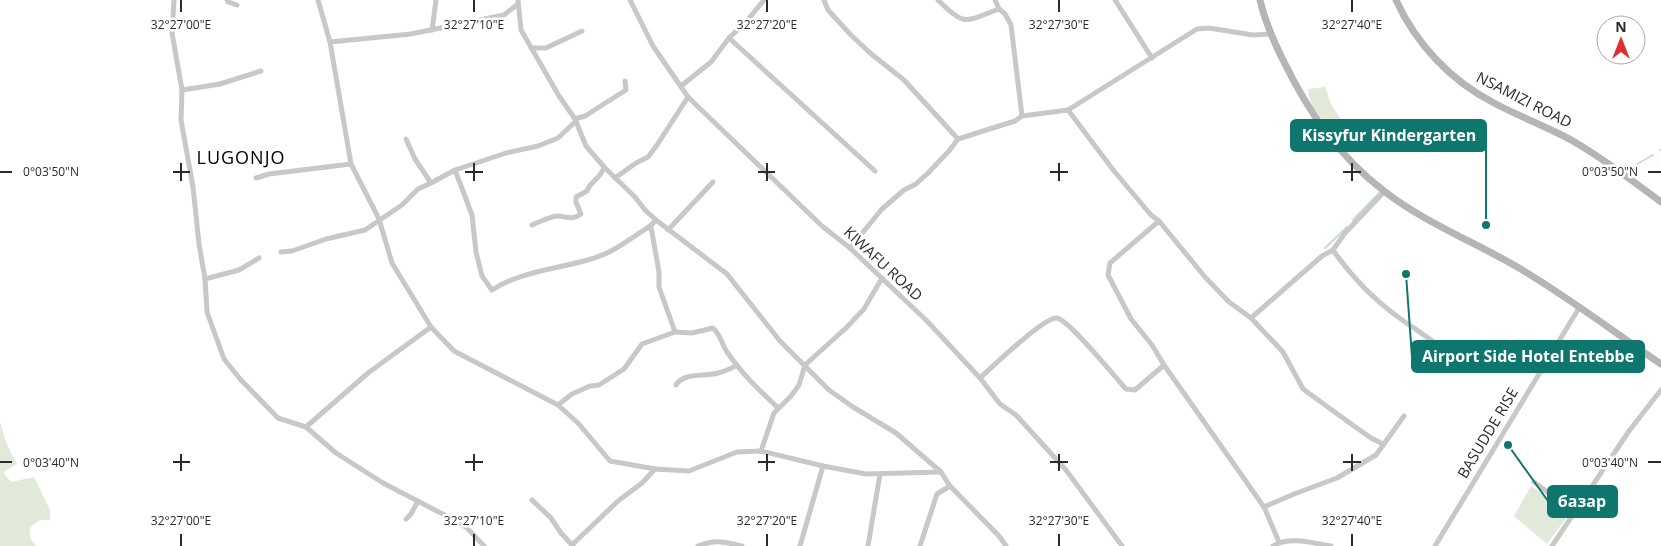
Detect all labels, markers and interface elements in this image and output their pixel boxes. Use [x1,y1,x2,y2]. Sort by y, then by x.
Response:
north arrow [1596,15,1646,65]
text: 32°27'00"E [151,16,211,33]
text: 32°27'10"E [444,16,504,33]
text: 32°27'20"E [737,16,797,33]
text: 32°27'30"E [1029,16,1089,33]
text: 32°27'40"E [1322,16,1382,33]
text: N [1615,17,1627,36]
street label: NSAMIZI ROAD [1473,66,1576,132]
callout: Kissyfur Kindergarten [1291,120,1486,151]
text: Kissyfur Kindergarten [1302,124,1476,146]
district label: LUGONJO [197,145,286,169]
text: 0°03'50"N [23,163,79,180]
text: 0°03'50"N [1582,163,1638,180]
street label: KIWAFU ROAD [840,222,927,305]
callout: Airport Side Hotel Entebbe [1412,341,1644,372]
text: Airport Side Hotel Entebbe [1422,345,1634,367]
street label: BASUDDE RISE [1452,383,1522,481]
text: 0°03'40"N [23,454,79,471]
text: 0°03'40"N [1582,454,1638,471]
callout: базар [1548,486,1617,517]
text: базар [1558,490,1606,512]
text: 32°27'00"E [151,512,211,529]
text: 32°27'10"E [444,512,504,529]
text: 32°27'20"E [737,512,797,529]
text: 32°27'30"E [1029,512,1089,529]
text: 32°27'40"E [1322,512,1382,529]

